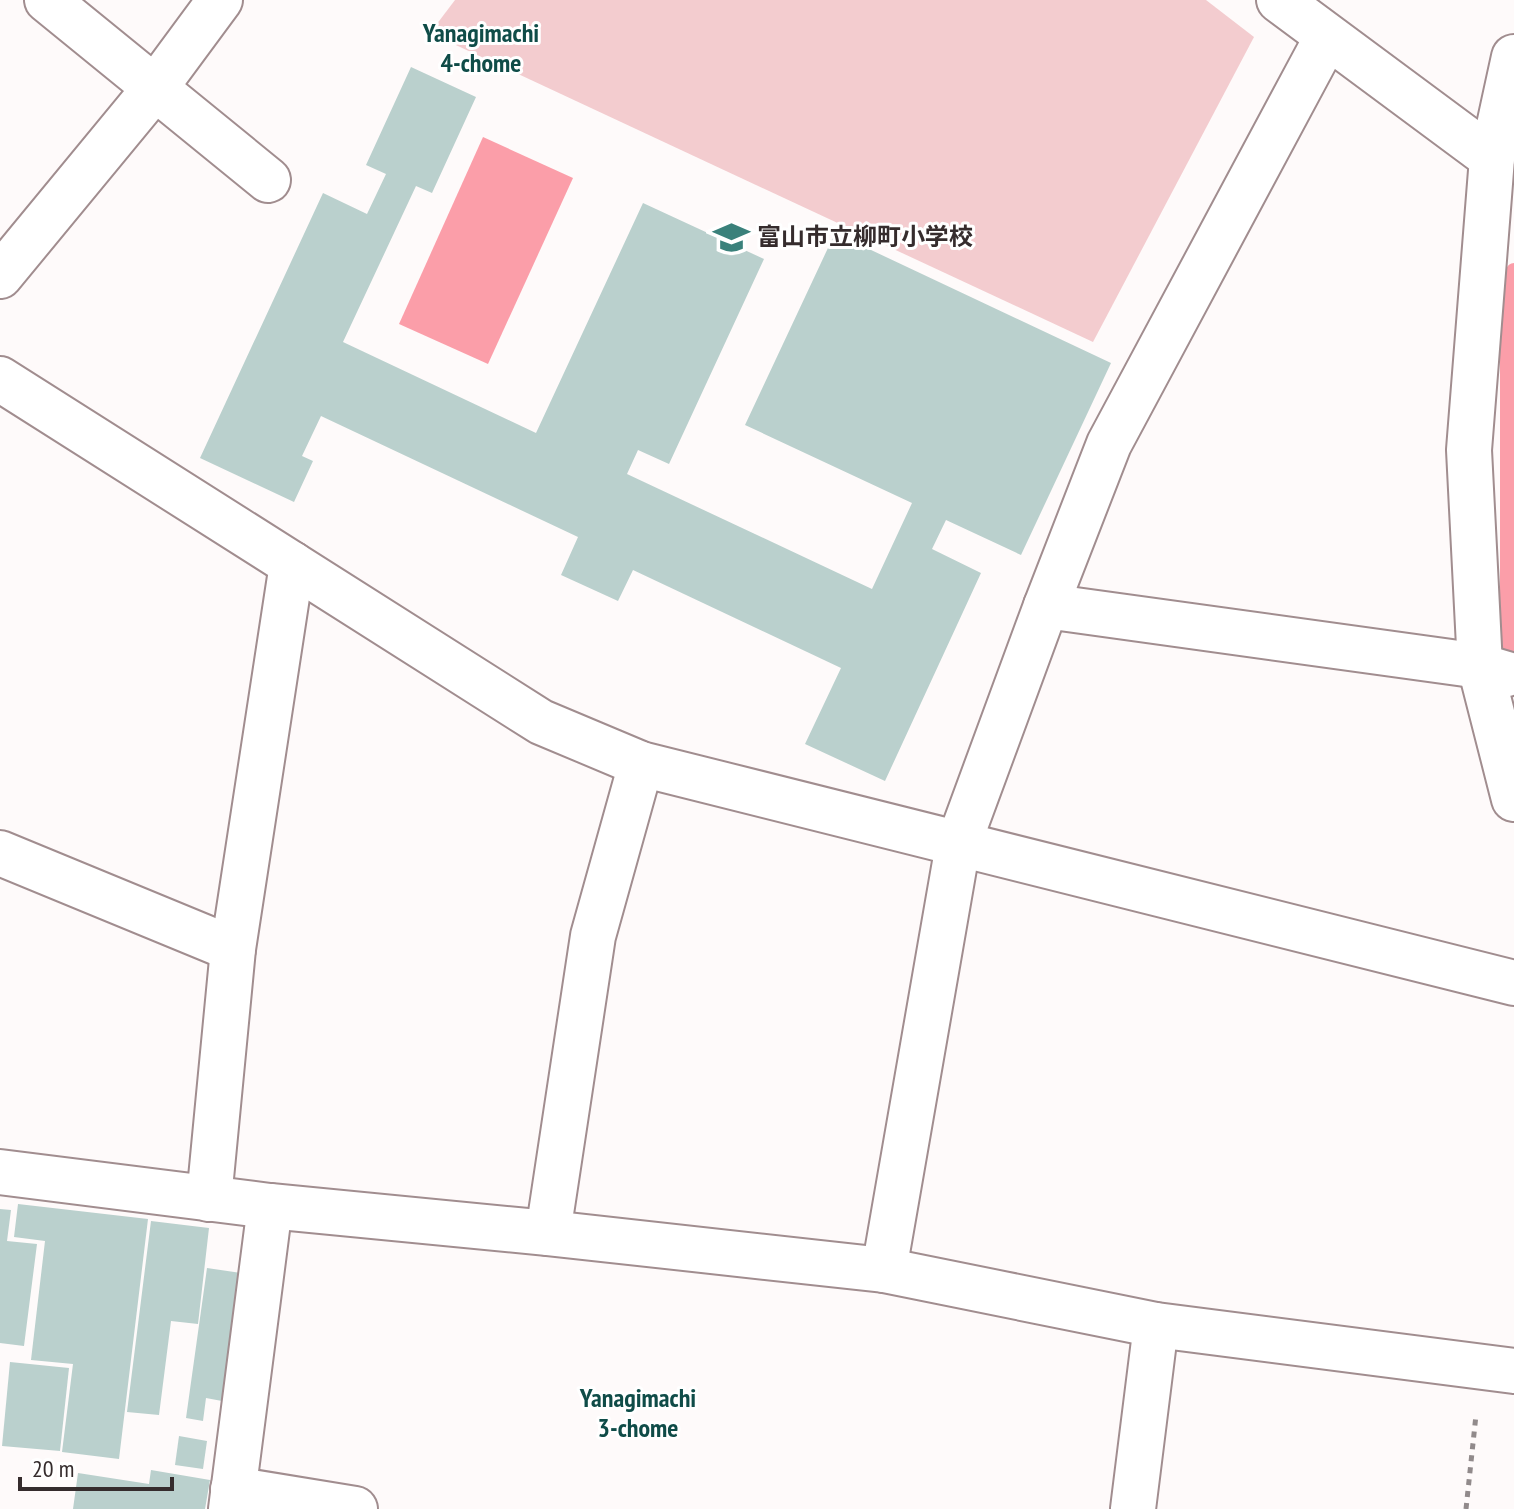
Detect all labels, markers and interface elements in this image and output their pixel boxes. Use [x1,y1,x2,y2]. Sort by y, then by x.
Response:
district label: Yanagimachi 4-chome [422,16,539,79]
school or university icon: 富山市立柳町小学校 [712,218,750,256]
place label: 富山市立柳町小学校 [757,221,973,252]
district label: Yanagimachi 3-chome [579,1381,696,1444]
scale bar [20,1441,172,1491]
text: 20 m [32,1453,74,1484]

